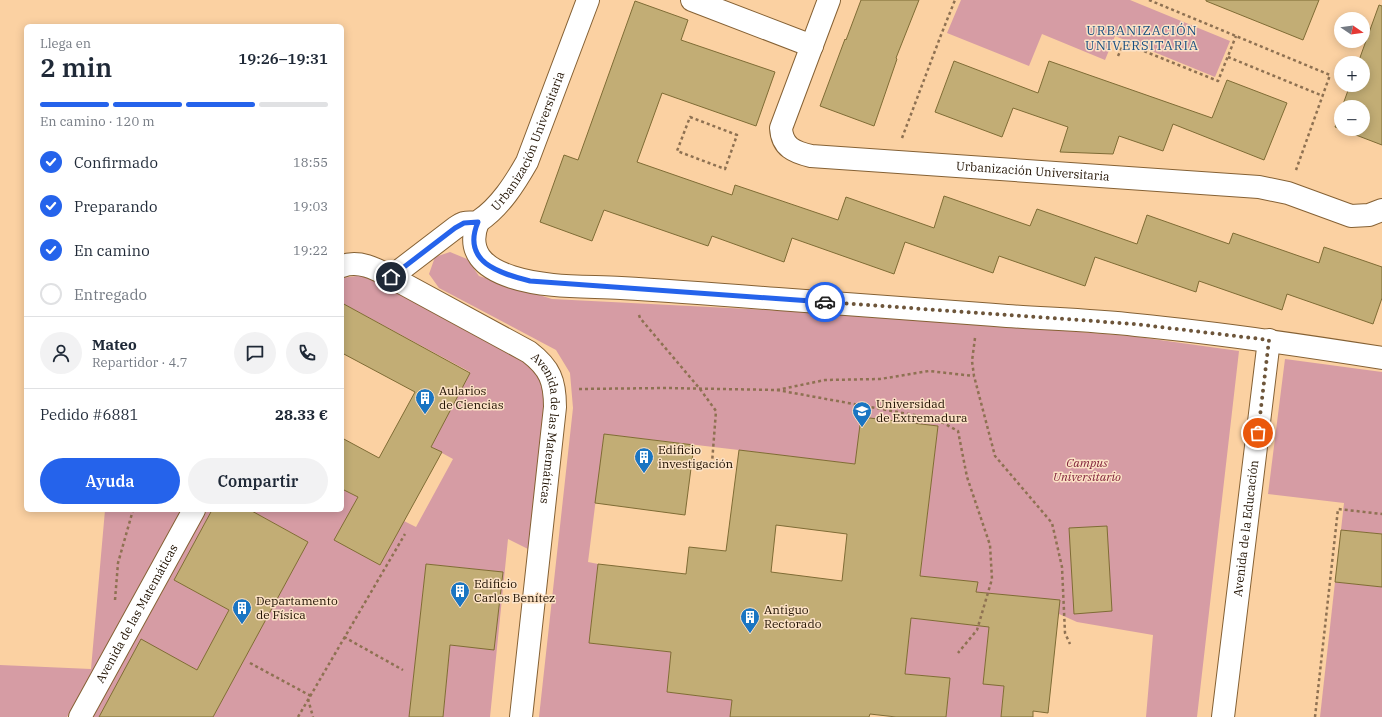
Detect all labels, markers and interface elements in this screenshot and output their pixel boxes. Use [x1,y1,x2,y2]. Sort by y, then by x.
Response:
north arrow [1334,12,1370,48]
map controls [1334,12,1370,136]
district label: URBANIZACIÓN UNIVERSITARIA [1085,22,1199,54]
text: Llega en [40,35,91,52]
text: 19:26–19:31 [238,49,328,68]
text: 2 min [40,50,112,84]
button: + [1334,56,1370,92]
street label: Urbanización Universitaria [488,69,568,214]
button: − [1334,100,1370,136]
text: En camino · 120 m [40,113,155,130]
icon: check [40,151,62,173]
text: Confirmado [74,153,158,172]
text: 18:55 [293,154,328,171]
street label: Urbanización Universitaria [956,158,1110,184]
icon: check [40,195,62,217]
text: Preparando [74,197,157,216]
text: 19:03 [293,198,328,215]
icon: check [40,239,62,261]
text: En camino [74,241,150,260]
text: 19:22 [293,242,328,259]
pin [374,260,408,294]
icon: home [380,266,402,288]
courier [805,282,845,322]
text: Entregado [74,285,147,304]
icon: car [814,291,836,313]
button: person [40,332,82,374]
button: chat [234,332,276,374]
button: phone [286,332,328,374]
text: Mateo [92,335,137,354]
street label: Avenida de las Matemáticas [528,349,563,505]
text: Repartidor · 4.7 [92,354,188,371]
place label: Aularios de Ciencias [439,383,504,412]
building icon: Aularios de Ciencias [414,387,436,415]
place label: Universidad de Extremadura [876,396,968,425]
school or university icon: Universidad de Extremadura [851,400,873,428]
text: Pedido #6881 [40,405,139,424]
text: 28.33 € [275,405,328,424]
pin [1241,416,1275,450]
icon: bag [1247,422,1269,444]
place label: Edificio investigación [658,442,734,471]
building icon: Edificio investigación [633,446,655,474]
park label: Campus Universitario [1053,455,1121,484]
button: Ayuda [40,458,180,504]
button: Compartir [188,458,328,504]
street label: Avenida de la Educación [1230,459,1261,598]
street label: Avenida de las Matemáticas [92,541,181,685]
place label: Edificio Carlos Benítez [474,576,555,605]
building icon: Edificio Carlos Benítez [449,580,471,608]
place label: Departamento de Física [256,593,338,622]
building icon: Departamento de Física [231,597,253,625]
place label: Antiguo Rectorado [764,602,822,631]
building icon: Antiguo Rectorado [739,606,761,634]

